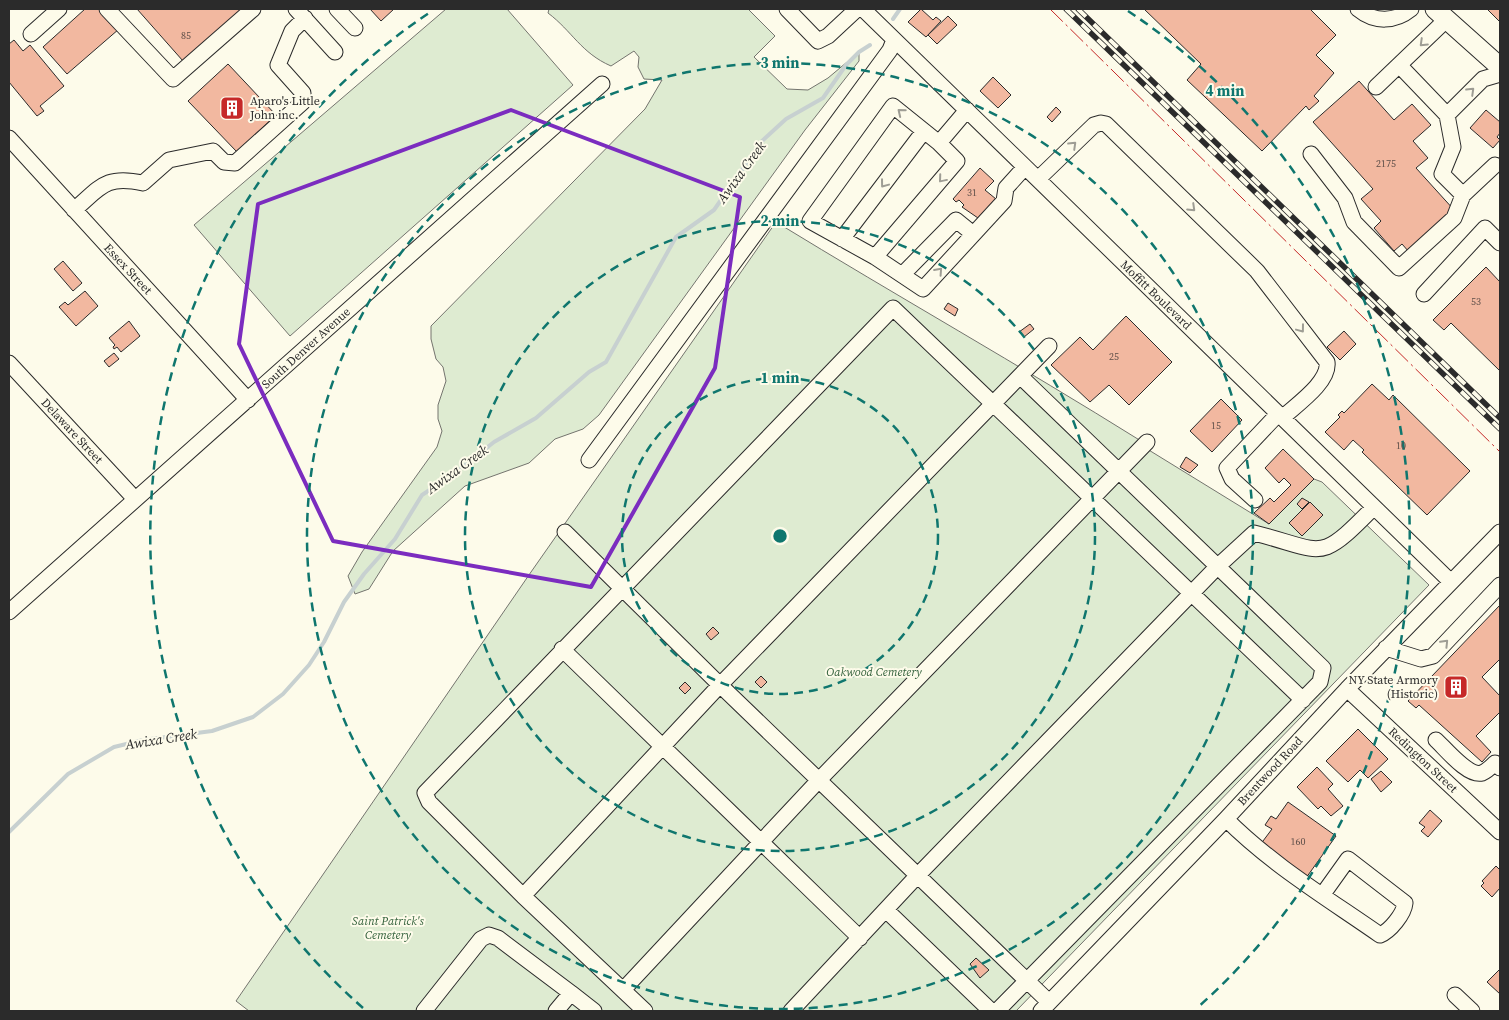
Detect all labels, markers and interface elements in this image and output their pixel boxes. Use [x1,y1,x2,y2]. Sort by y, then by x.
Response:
house number: 85 [181,29,191,42]
one-way arrow [1420,37,1429,46]
text: 3 min [761,52,799,73]
text: 4 min [1206,80,1244,101]
one-way arrow [1466,88,1475,97]
place label: Aparo's Little John inc. [249,93,320,123]
building icon: Aparo's Little John inc. [219,95,245,121]
one-way arrow [898,110,907,118]
water label: Awixa Creek [711,137,771,208]
one-way arrow [1067,142,1076,151]
house number: 2175 [1376,157,1396,170]
one-way arrow [938,173,947,182]
one-way arrow [881,178,889,187]
house number: 31 [967,186,977,199]
one-way arrow [1187,202,1196,211]
text: 2 min [761,210,799,231]
street label: Essex Street [100,240,156,298]
street label: Moffitt Boulevard [1117,257,1195,333]
one-way arrow [933,267,942,276]
house number: 53 [1471,295,1481,308]
street label: South Denver Avenue [258,304,354,392]
one-way arrow [1295,323,1304,332]
house number: 25 [1109,350,1119,363]
text: 1 min [761,367,799,388]
street label: Delaware Street [38,395,106,467]
house number: 15 [1211,419,1221,432]
water label: Awixa Creek [421,439,492,499]
house number: 10 [1396,439,1406,452]
centre of rings [771,527,789,545]
one-way arrow [1439,640,1448,649]
park label: Oakwood Cemetery [826,664,922,680]
place label: NY State Armory (Historic) [1349,672,1439,702]
building icon: NY State Armory (Historic) [1443,674,1469,700]
water label: Awixa Creek [123,723,199,755]
street label: Redington Street [1385,724,1461,796]
street label: Brentwood Road [1234,733,1306,809]
house number: 160 [1291,835,1306,848]
park label: Saint Patrick's Cemetery [352,913,425,943]

